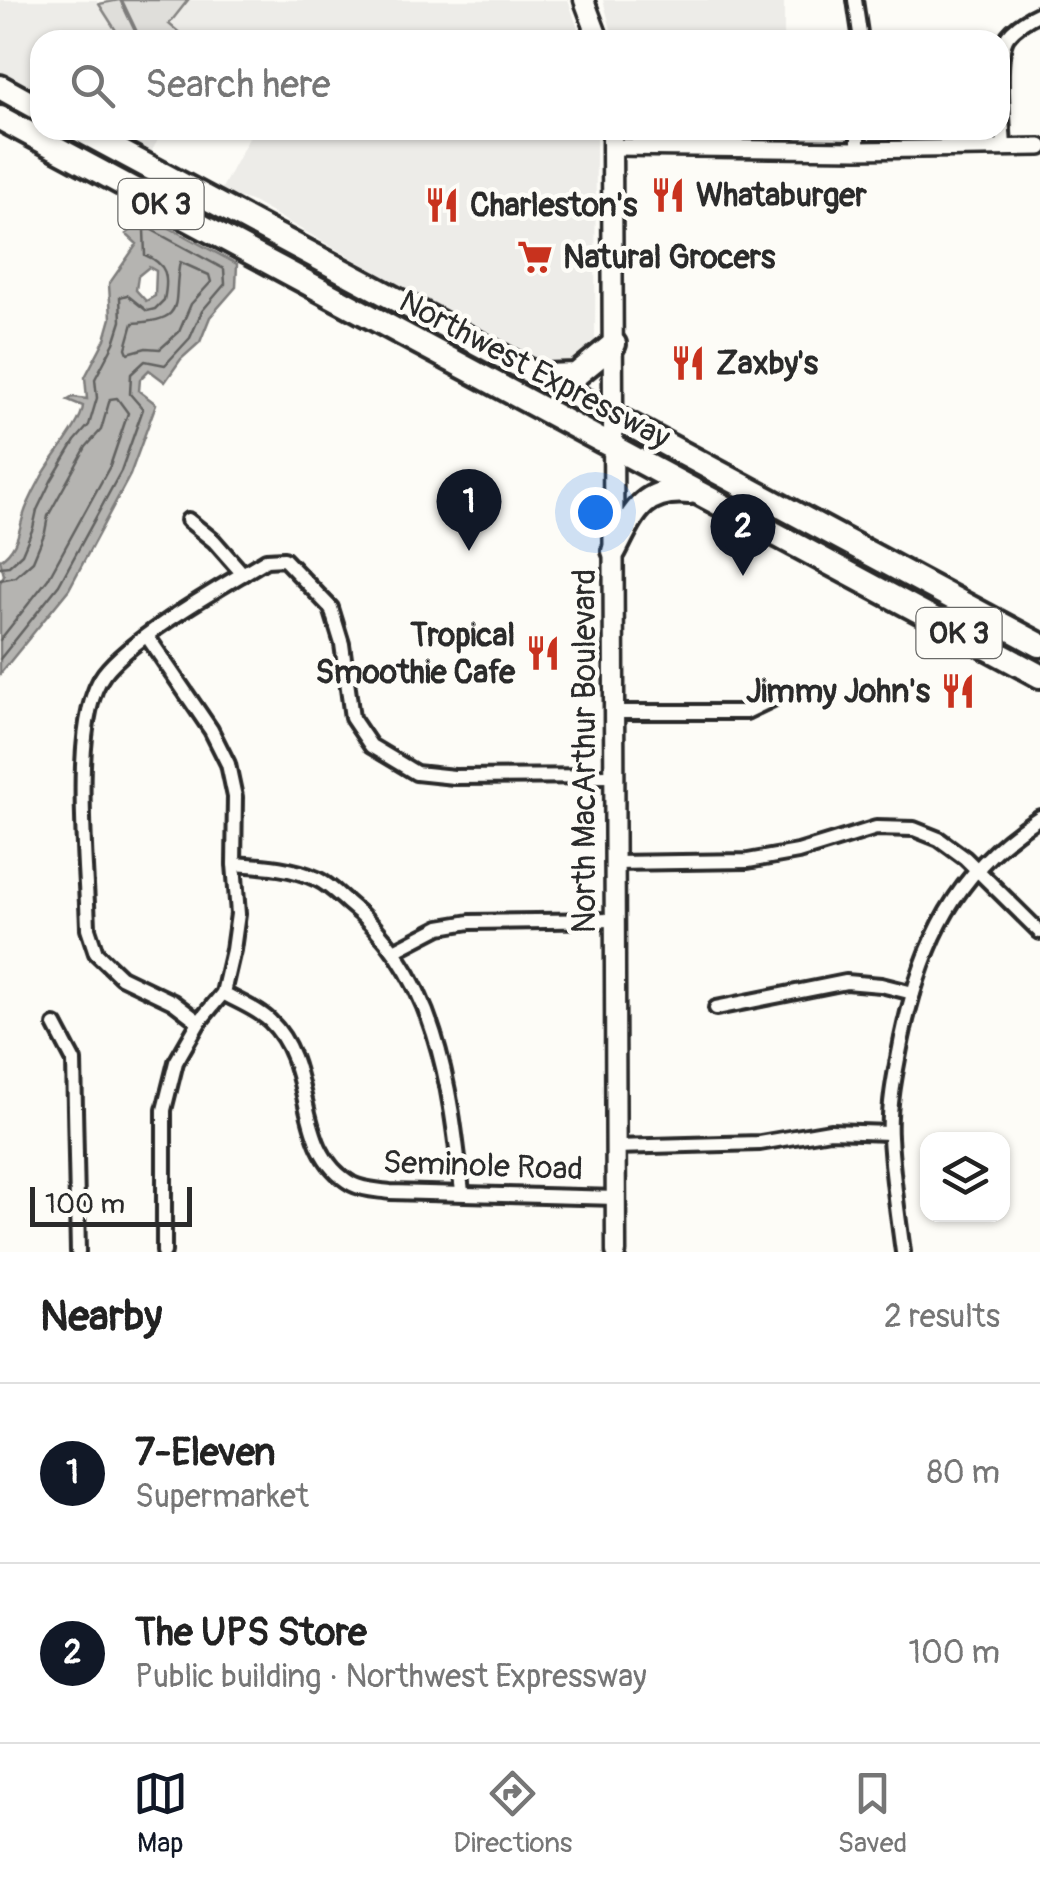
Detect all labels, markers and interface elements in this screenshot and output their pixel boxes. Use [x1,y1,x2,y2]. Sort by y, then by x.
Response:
search box [30,30,1010,140]
icon: search [65,58,120,113]
text: Search here [145,61,331,109]
restaurant icon: Whataburger [649,176,687,214]
place label: Whataburger [696,176,867,216]
road number: OK 3 [119,179,204,229]
restaurant icon: Charleston's [423,186,461,224]
place label: Charleston's [470,186,638,226]
supermarket icon: Natural Grocers [516,238,554,276]
place label: Natural Grocers [563,238,776,278]
street label: Northwest Expressway [392,282,677,458]
restaurant icon: Zaxby's [669,344,707,382]
place label: Zaxby's [716,344,819,384]
pin: 1 [436,468,502,551]
your location [570,487,621,538]
pin: 2 [710,494,776,576]
street label: North MacArthur Boulevard [565,569,605,933]
road number: OK 3 [916,608,1002,658]
place label: Tropical Smoothie Cafe [315,616,516,693]
restaurant icon: Tropical Smoothie Cafe [524,634,562,672]
place label: Jimmy John's [746,672,931,712]
restaurant icon: Jimmy John's [939,672,977,710]
map controls [920,1132,1010,1222]
button: layers [920,1132,1010,1222]
street label: Seminole Road [382,1143,584,1189]
scale bar [30,1182,192,1226]
text: 100 m [45,1187,125,1222]
text: Nearby [40,1291,162,1343]
text: 2 results [884,1297,1000,1337]
text: 7-Eleven [135,1429,275,1477]
text: 1 [66,1453,79,1493]
text: 80 m [927,1453,1000,1493]
text: Supermarket [135,1477,309,1517]
text: The UPS Store [135,1609,367,1657]
text: 2 [64,1633,81,1673]
text: 100 m [908,1633,1000,1673]
text: Public building · Northwest Expressway [135,1657,647,1697]
tab: Map [133,1766,188,1861]
tab: Directions [453,1766,572,1861]
tab: Saved [838,1766,907,1861]

